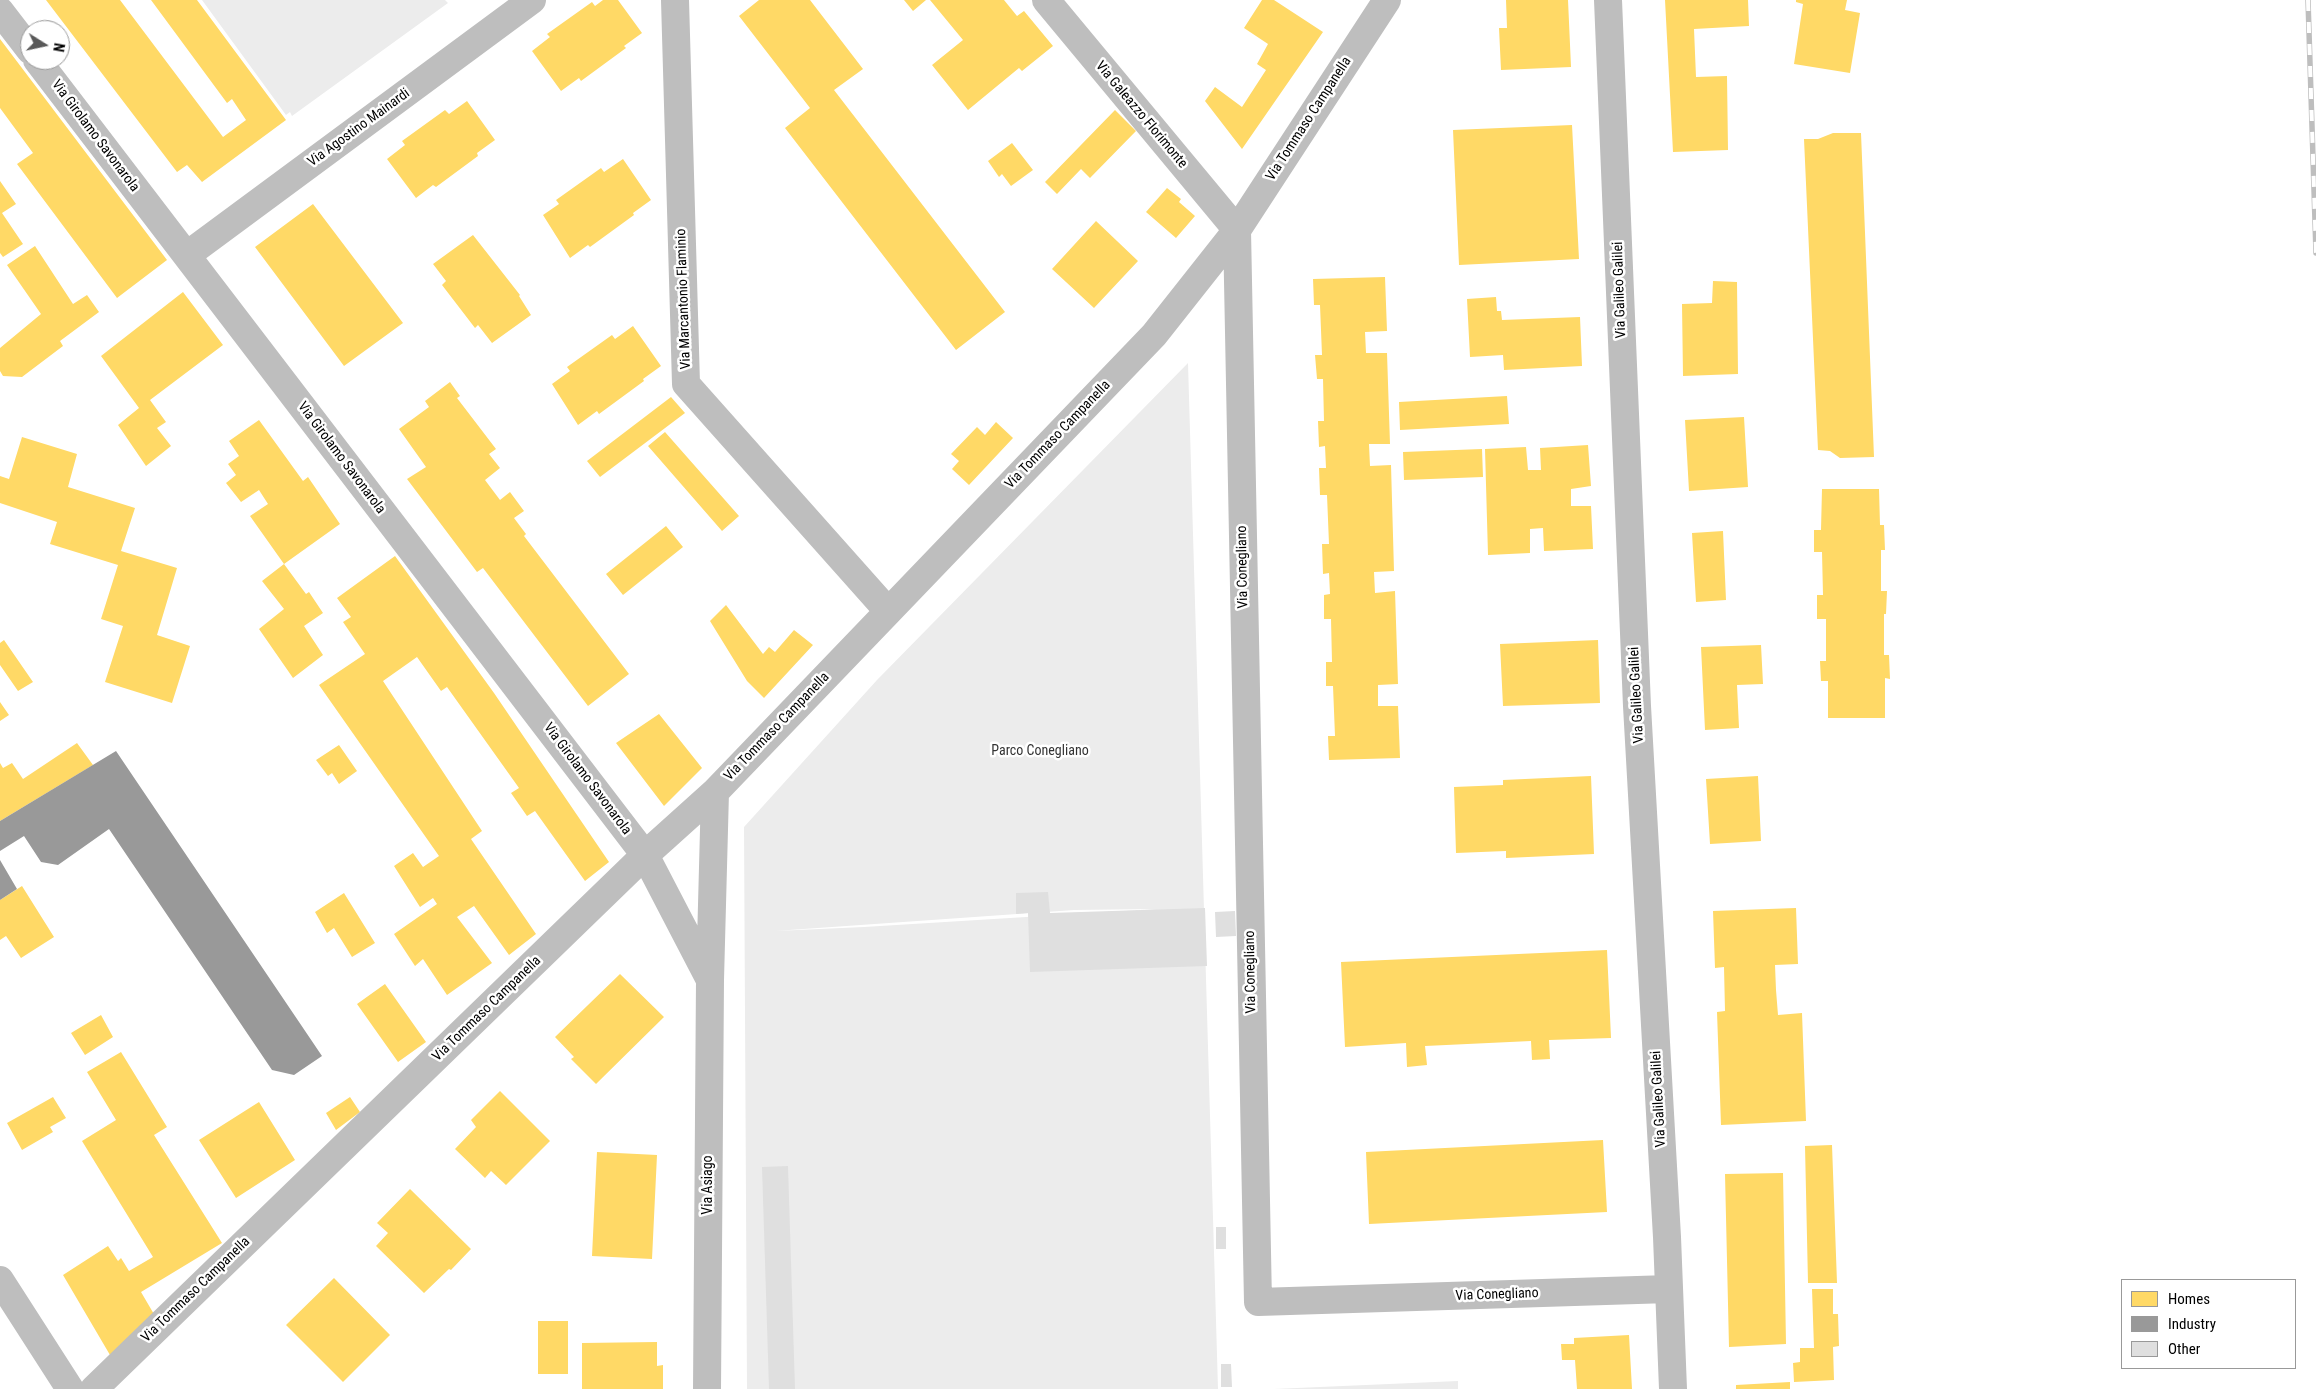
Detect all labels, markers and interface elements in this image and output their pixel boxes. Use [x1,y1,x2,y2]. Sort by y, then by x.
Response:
north arrow [20,20,70,70]
text: N [50,42,67,53]
street label: Via Tommaso Campanella [1263,54,1355,184]
street label: Via Galeazzo Florimonte [1091,58,1191,172]
street label: Via Girolamo Savonarola [47,77,143,195]
street label: Via Agostino Mainardi [305,85,413,171]
street label: Via Marcantonio Flaminio [673,228,695,370]
street label: Via Galileo Galilei [1610,241,1630,339]
street label: Via Tommaso Campanella [1002,377,1114,493]
street label: Via Girolamo Savonarola [293,399,389,517]
street label: Via Conegliano [1234,525,1252,609]
street label: Via Galileo Galilei [1626,646,1648,744]
street label: Via Tommaso Campanella [721,669,833,785]
street label: Via Girolamo Savonarola [539,720,635,838]
park label: Parco Conegliano [991,743,1089,759]
street label: Via Conegliano [1242,930,1260,1014]
street label: Via Tommaso Campanella [429,953,545,1065]
street label: Via Galileo Galilei [1648,1050,1670,1148]
street label: Via Asiago [700,1155,716,1215]
street label: Via Tommaso Campanella [138,1234,254,1346]
legend [2121,1279,2296,1369]
street label: Via Conegliano [1455,1285,1539,1305]
text: Homes [2168,1290,2210,1308]
text: Industry [2168,1315,2216,1333]
text: Other [2168,1340,2200,1358]

